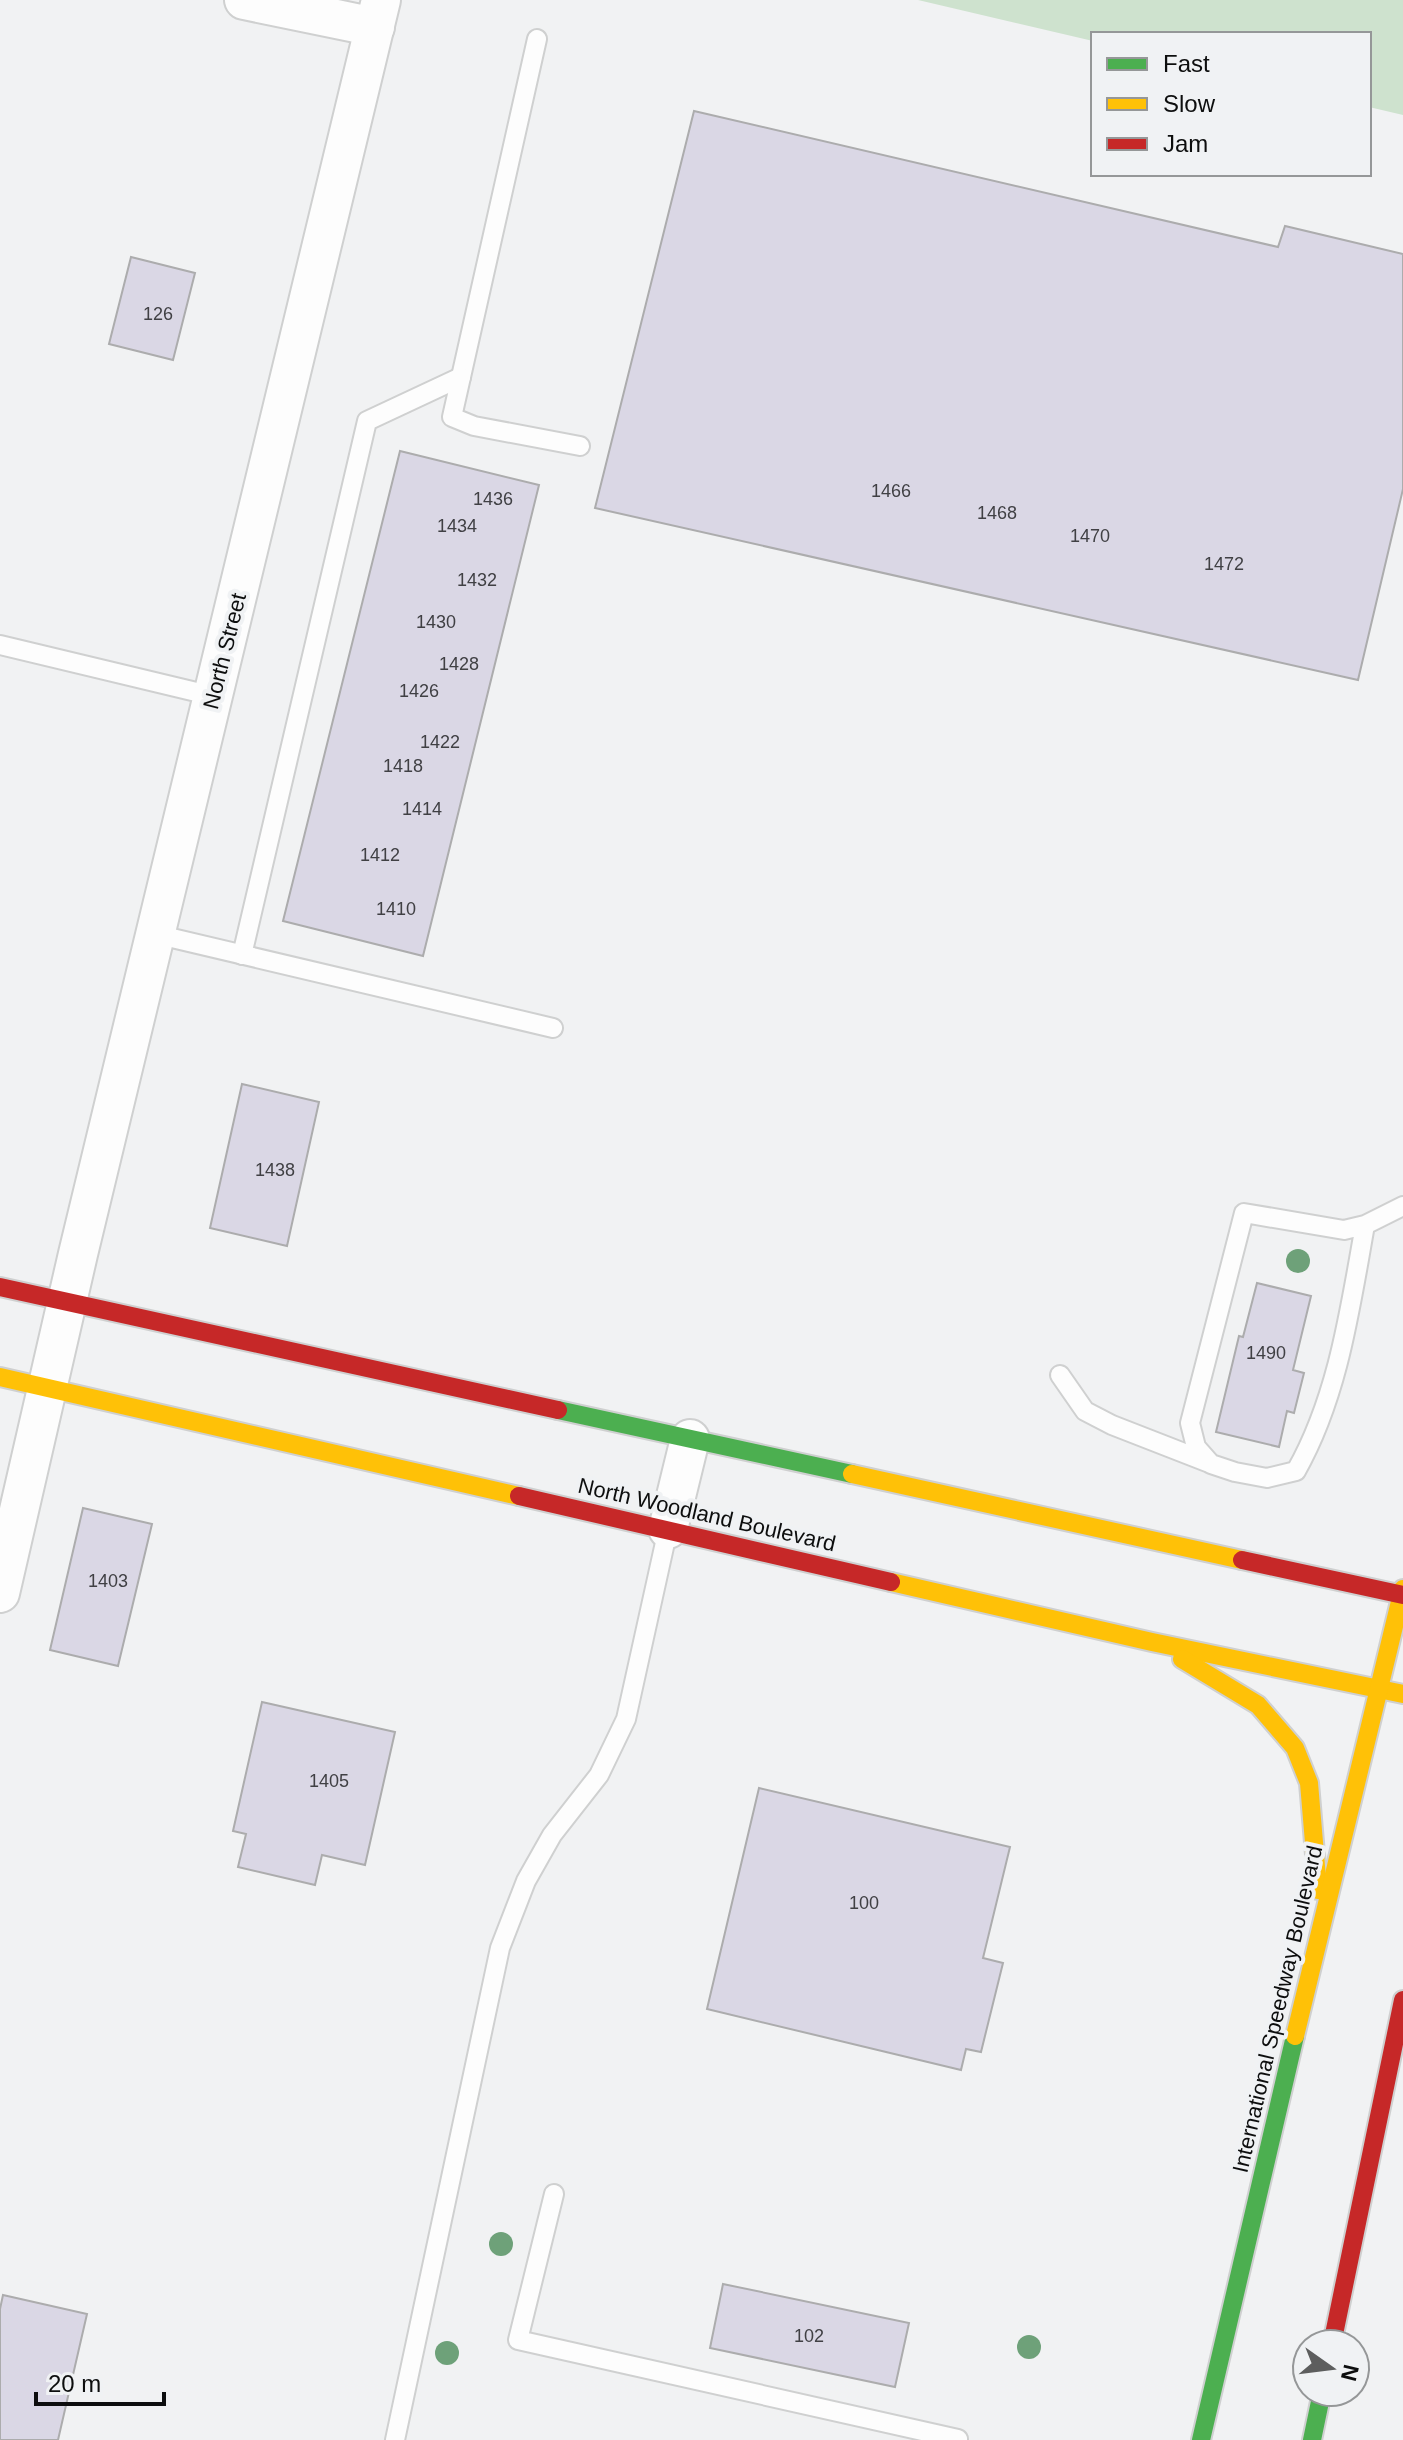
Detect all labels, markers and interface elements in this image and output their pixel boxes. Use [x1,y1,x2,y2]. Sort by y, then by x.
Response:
legend [1091,32,1371,176]
text: Fast [1163,50,1210,77]
text: Slow [1163,90,1216,117]
text: Jam [1163,130,1208,157]
house number: 126 [143,304,173,324]
house number: 1466 [871,481,911,501]
house number: 1436 [473,489,513,509]
house number: 1468 [977,503,1017,523]
house number: 1434 [437,516,477,536]
house number: 1470 [1070,526,1110,546]
house number: 1472 [1204,554,1244,574]
house number: 1432 [457,570,497,590]
street label: North Street [198,591,251,712]
house number: 1430 [416,612,456,632]
house number: 1428 [439,654,479,674]
house number: 1426 [399,681,439,701]
house number: 1422 [420,732,460,752]
house number: 1418 [383,756,423,776]
house number: 1414 [402,799,442,819]
house number: 1412 [360,845,400,865]
house number: 1410 [376,899,416,919]
house number: 1438 [255,1160,295,1180]
house number: 1490 [1246,1343,1286,1363]
street label: North Woodland Boulevard [576,1473,838,1556]
house number: 1403 [88,1571,128,1591]
house number: 1405 [309,1771,349,1791]
street label: International Speedway Boulevard [1228,1843,1327,2175]
house number: 100 [849,1893,879,1913]
house number: 102 [794,2326,824,2346]
north arrow [1291,2328,1371,2408]
scale bar [36,2356,164,2406]
text: N [1336,2362,1364,2383]
text: 20 m [48,2370,101,2397]

